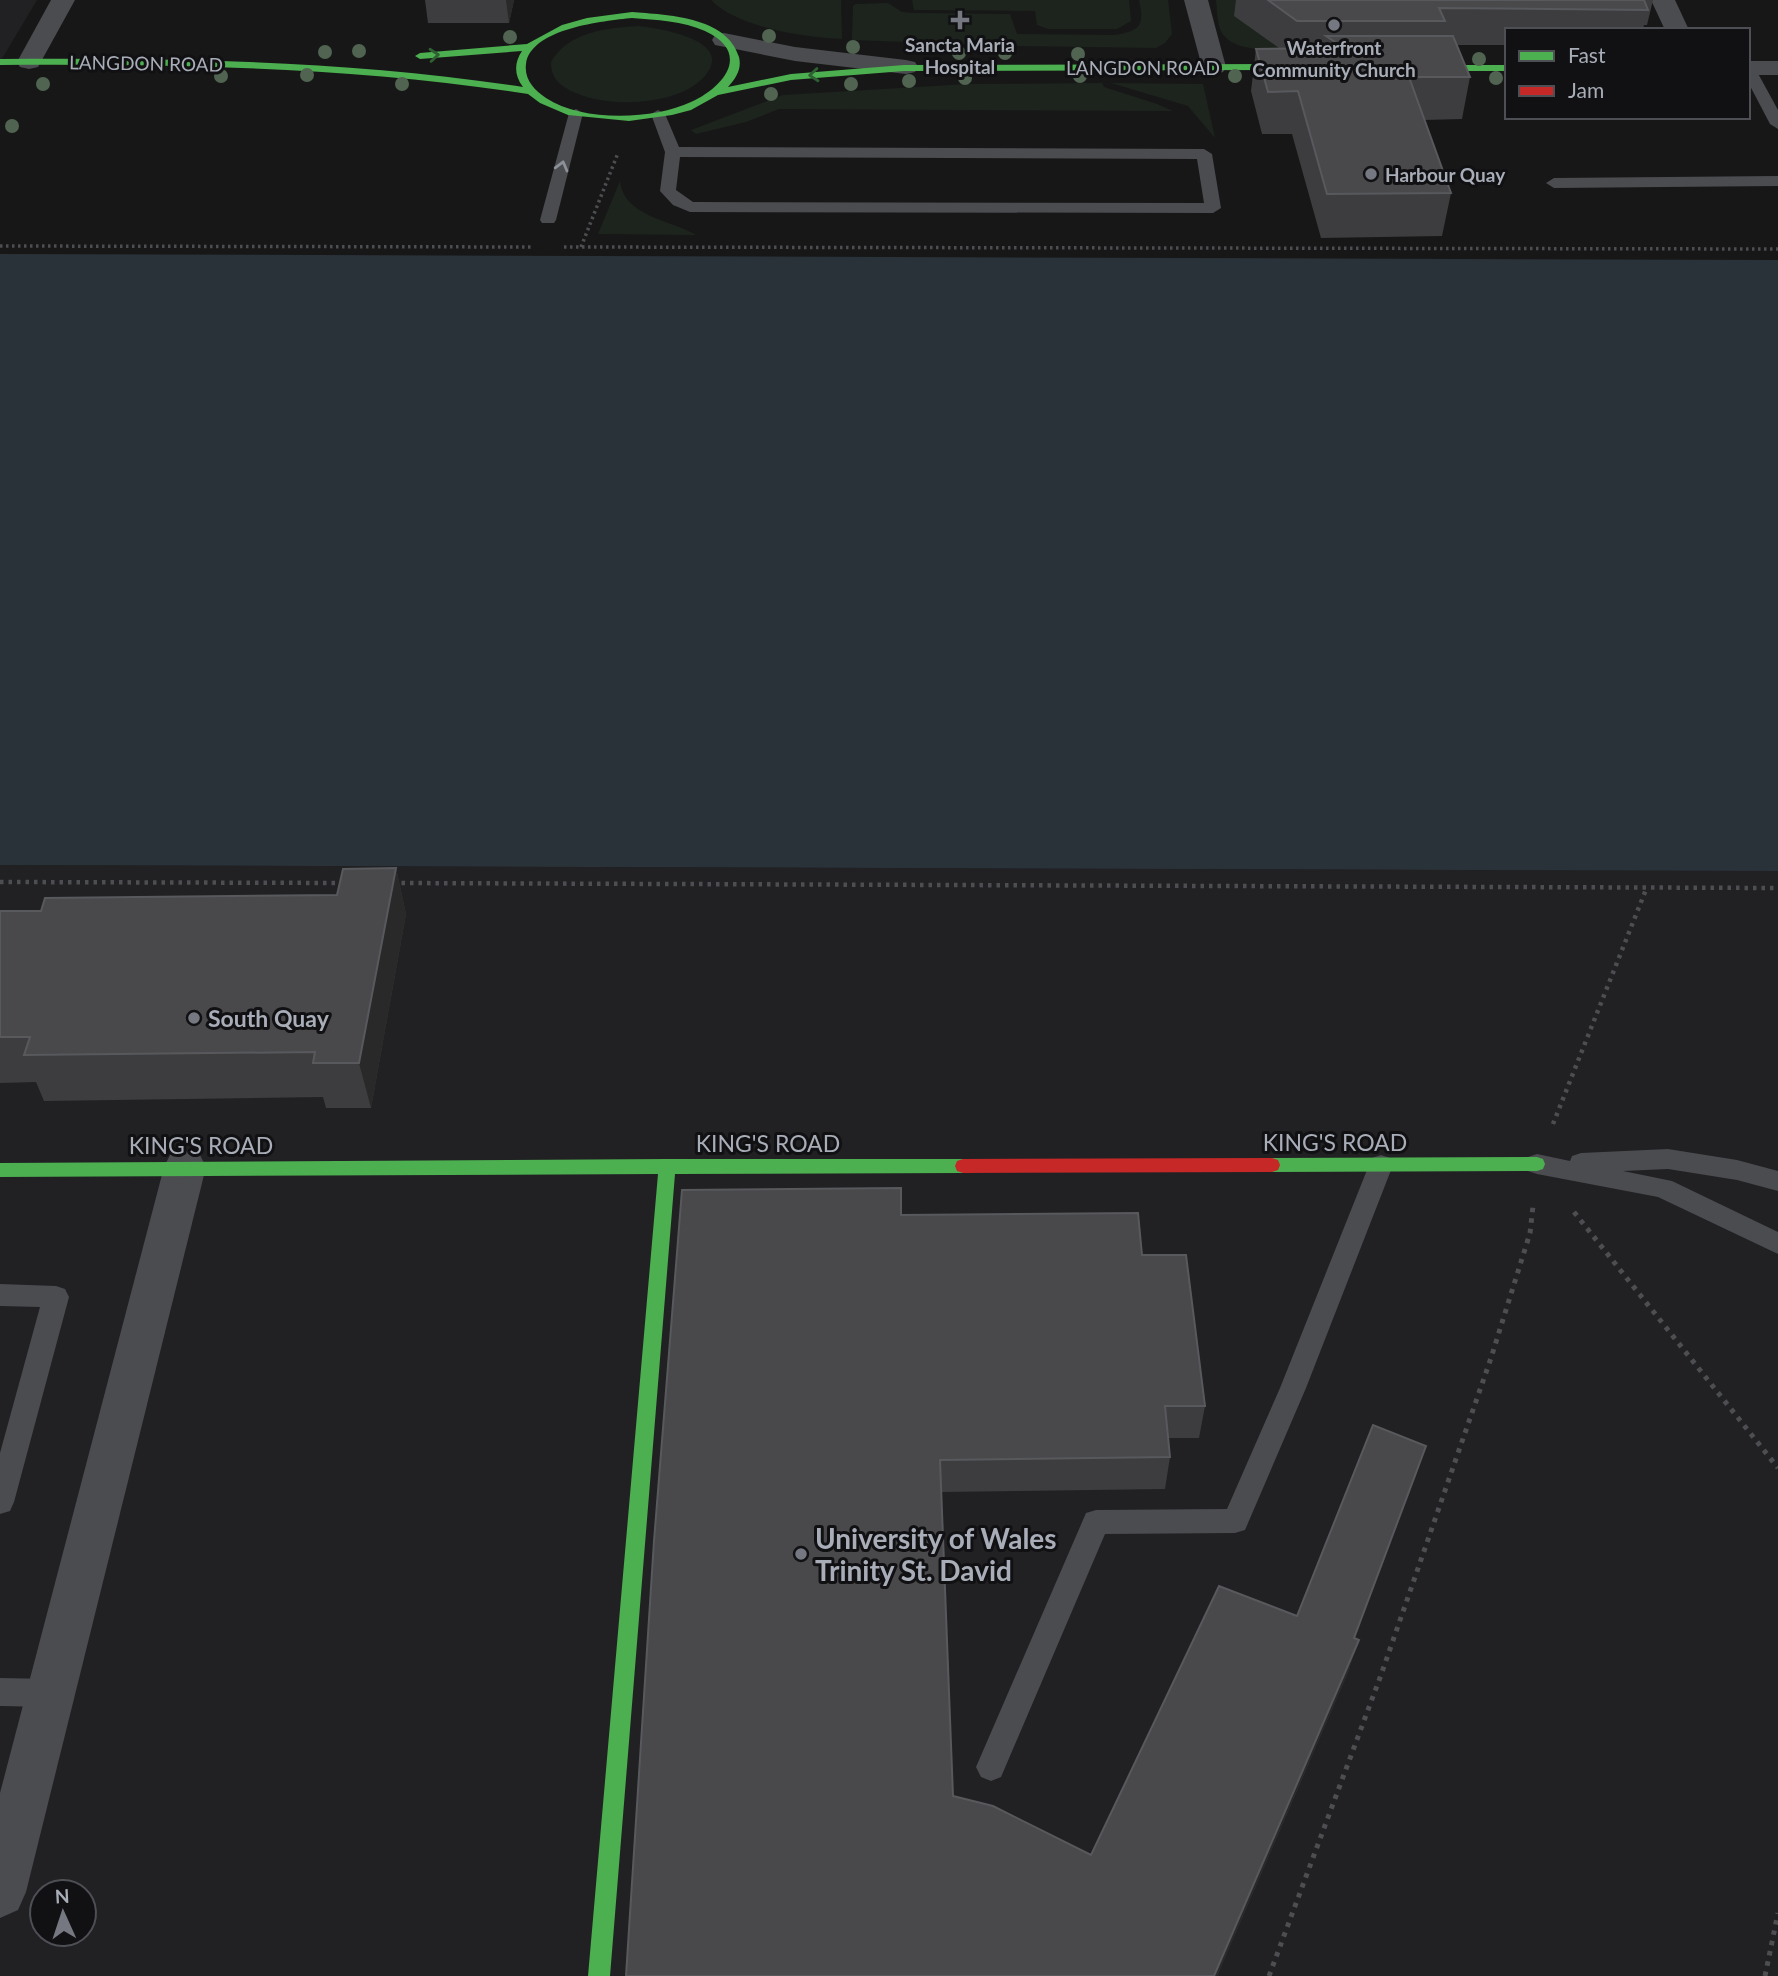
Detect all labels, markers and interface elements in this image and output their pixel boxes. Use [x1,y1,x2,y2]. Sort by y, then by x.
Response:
marker: Sancta Maria Hospital [950,10,970,30]
marker: Waterfront Community Church [1326,17,1342,33]
legend [1505,28,1750,119]
place label: Sancta Maria Hospital [905,33,1015,78]
place label: Waterfront Community Church [1252,36,1416,81]
text: Fast [1568,42,1606,67]
one-way arrow [429,48,440,63]
street label: LANGDON ROAD [69,50,223,76]
street label: LANGDON ROAD [1066,56,1220,79]
one-way arrow [808,67,819,82]
text: Jam [1568,77,1604,102]
one-way arrow [554,160,568,172]
place label: Harbour Quay [1385,163,1506,186]
marker: Harbour Quay [1363,166,1379,182]
place label: South Quay [208,1004,330,1032]
marker: South Quay [186,1010,202,1026]
street label: KING'S ROAD [1263,1128,1407,1156]
street label: KING'S ROAD [696,1129,840,1157]
street label: KING'S ROAD [129,1131,273,1159]
place label: University of Wales Trinity St. David [815,1521,1057,1587]
marker: University of Wales Trinity St. David [793,1546,809,1562]
north arrow [28,1878,98,1948]
text: N [54,1884,70,1907]

